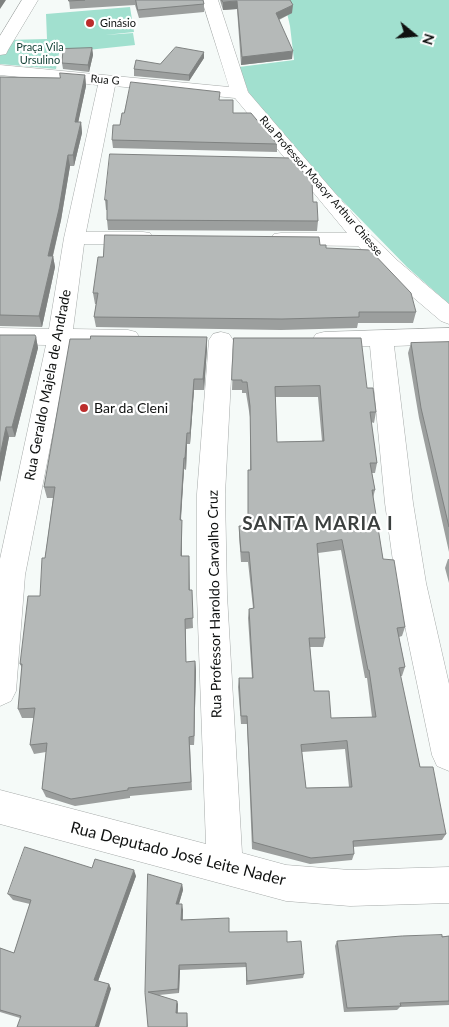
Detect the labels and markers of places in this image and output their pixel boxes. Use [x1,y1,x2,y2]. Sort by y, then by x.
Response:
place label: Ginásio [100,16,136,30]
marker: Ginásio [84,17,96,29]
place label: Bar da Cleni [94,400,168,416]
marker: Bar da Cleni [78,402,90,414]

